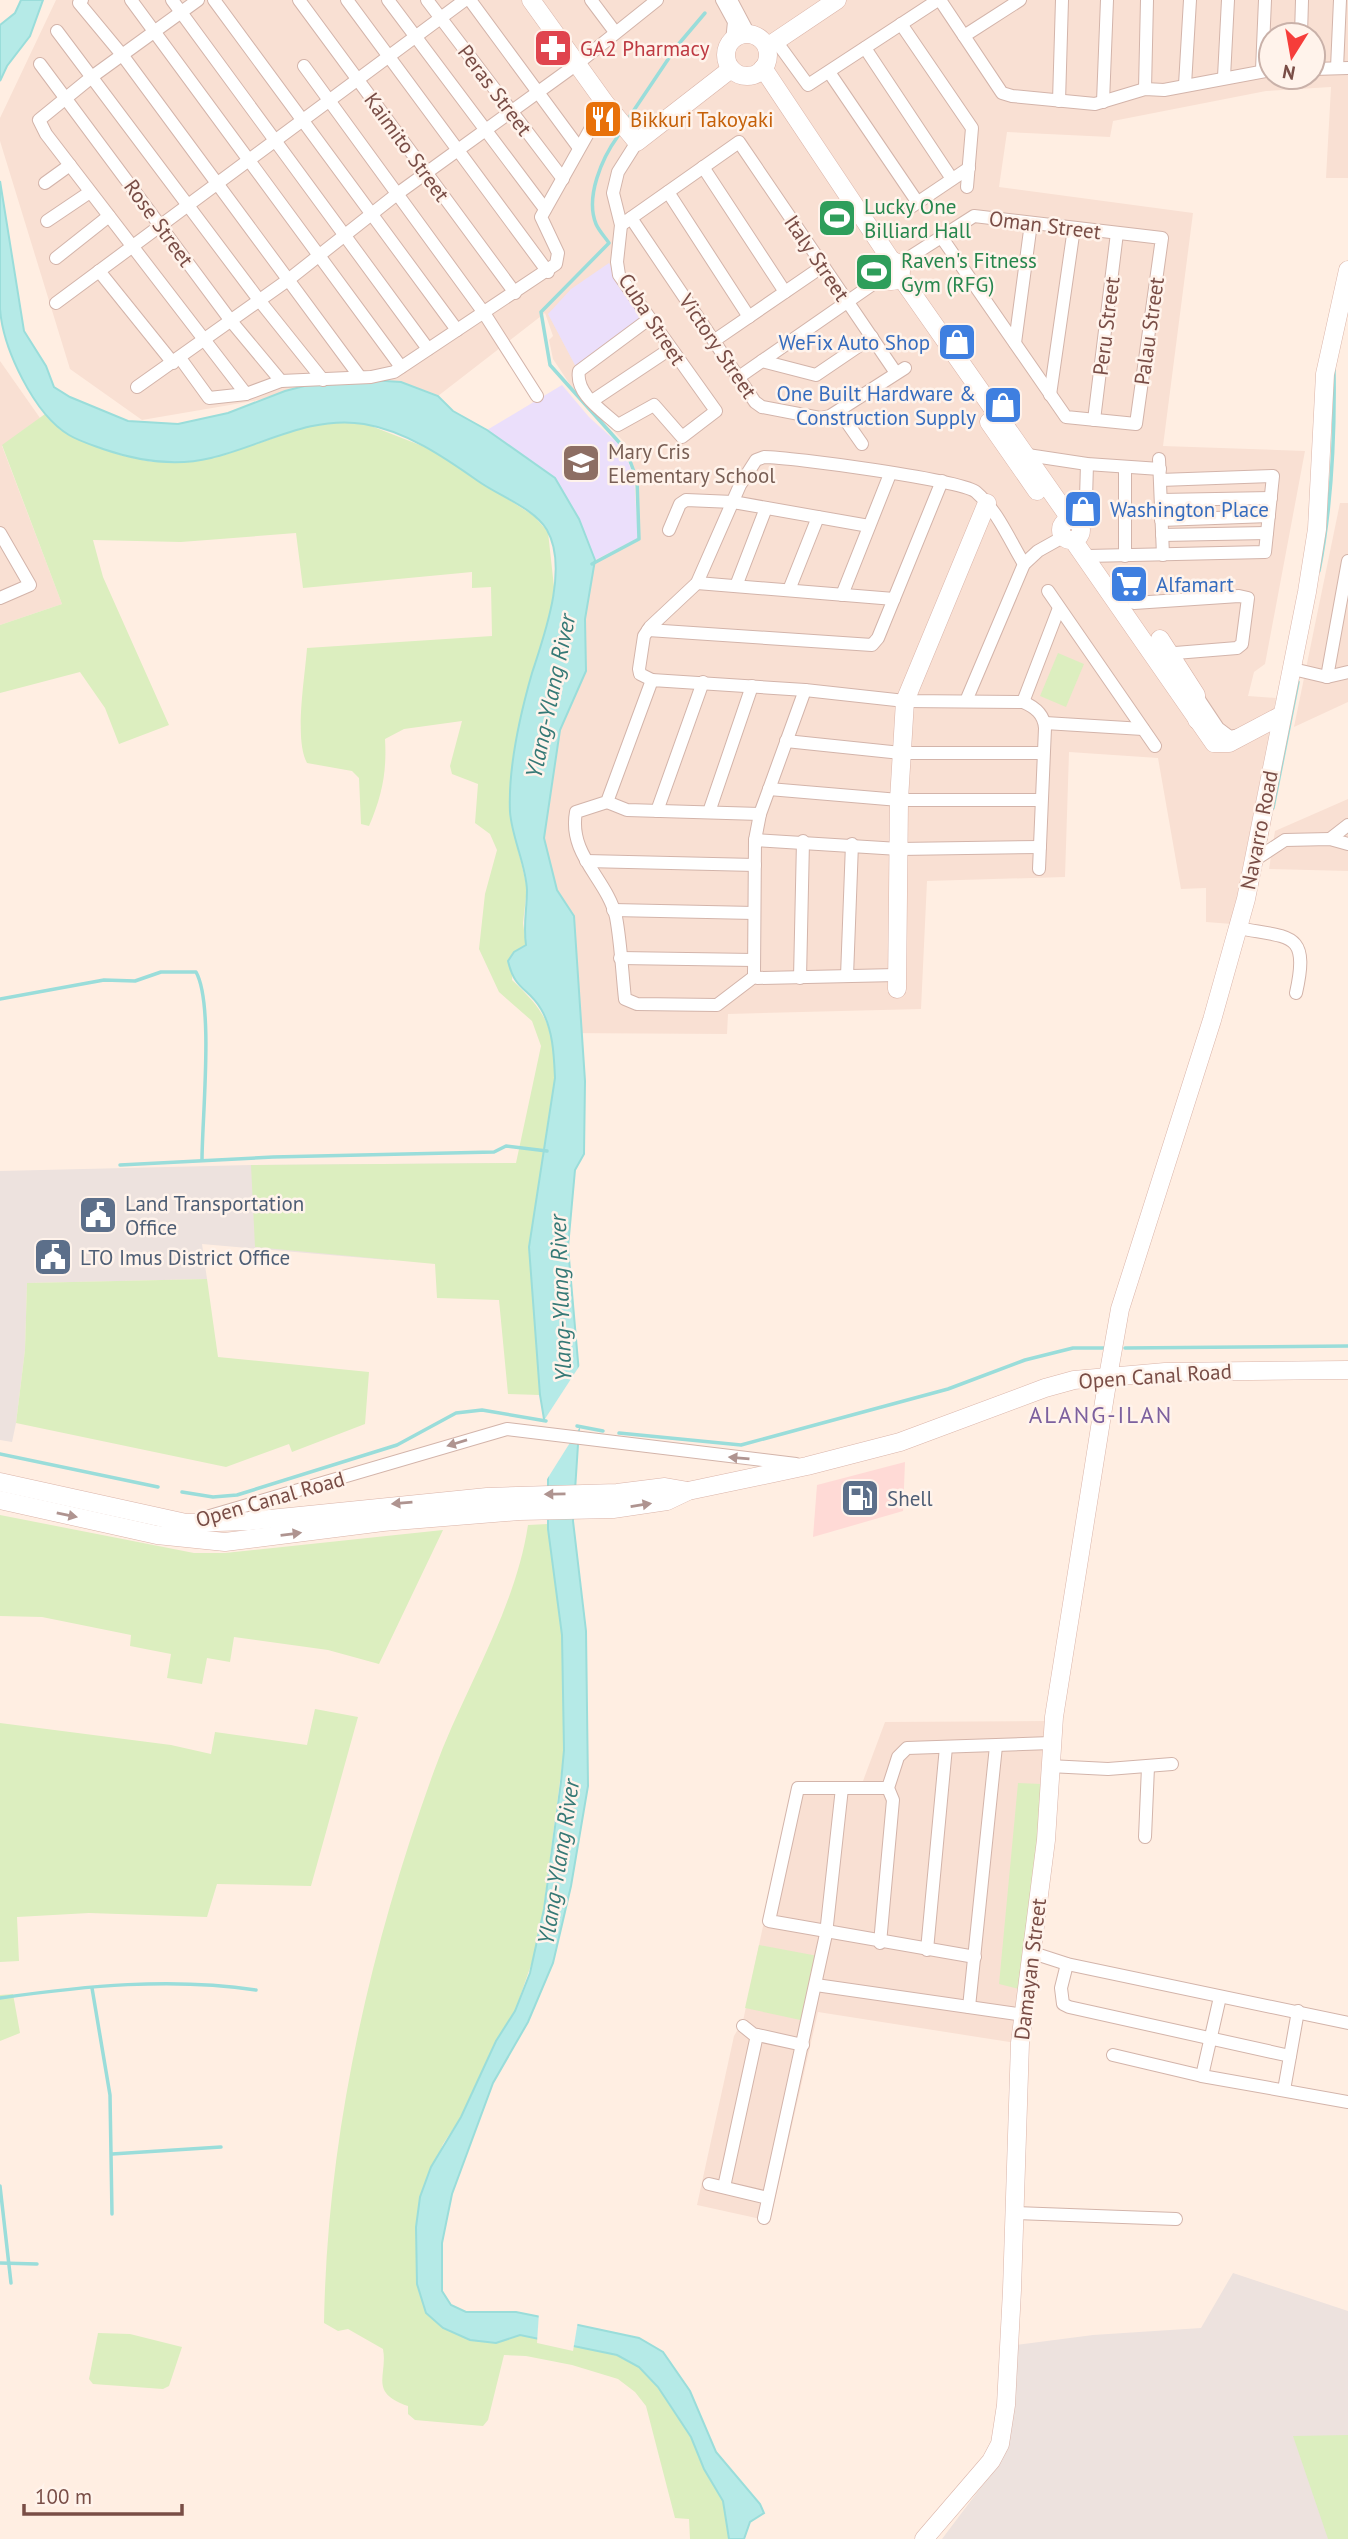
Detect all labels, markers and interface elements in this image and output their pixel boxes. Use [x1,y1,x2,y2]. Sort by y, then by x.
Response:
north arrow [1257,21,1327,91]
pharmacy icon: GA2 Pharmacy [532,27,574,69]
place label: GA2 Pharmacy [580,35,710,62]
street label: Peras Street [452,39,538,141]
text: N [1280,60,1297,86]
street label: Kaimito Street [358,87,456,207]
restaurant icon: Bikkuri Takoyaki [582,98,624,140]
place label: Bikkuri Takoyaki [630,106,774,133]
street label: Rose Street [118,174,200,272]
place label: Lucky One Billiard Hall [864,193,971,244]
sports icon: Lucky One Billiard Hall [816,197,858,239]
street label: Oman Street [987,205,1103,245]
street label: Italy Street [778,210,856,306]
place label: Raven's Fitness Gym (RFG) [901,247,1037,298]
sports icon: Raven's Fitness Gym (RFG) [853,251,895,293]
street label: Cuba Street [612,268,692,370]
street label: Peru Street [1087,275,1125,377]
street label: Palau Street [1128,275,1170,387]
street label: Victory Street [673,288,763,404]
shop icon: WeFix Auto Shop [936,321,978,363]
place label: WeFix Auto Shop [779,329,930,356]
place label: One Built Hardware & Construction Supply [776,380,976,431]
shop icon: One Built Hardware & Construction Supply [982,384,1024,426]
place label: Mary Cris Elementary School [608,438,775,489]
school or university icon: Mary Cris Elementary School [560,442,602,484]
shop icon: Washington Place [1062,488,1104,530]
place label: Washington Place [1110,496,1269,523]
supermarket icon: Alfamart [1108,563,1150,605]
place label: Alfamart [1156,571,1234,598]
water label: Ylang-Ylang River [518,610,582,781]
street label: Navarro Road [1234,768,1284,892]
place label: Land Transportation Office [125,1190,304,1241]
public building icon: Land Transportation Office [77,1194,119,1236]
water label: Ylang-Ylang River [543,1213,577,1382]
public building icon: LTO Imus District Office [32,1236,74,1278]
place label: LTO Imus District Office [80,1244,290,1271]
street label: Open Canal Road [1077,1357,1233,1395]
district label: ALANG-ILAN [1029,1400,1173,1429]
one-way arrow [446,1438,467,1449]
one-way arrow [728,1452,750,1463]
street label: Open Canal Road [192,1465,348,1533]
fuel station icon: Shell [839,1477,881,1519]
place label: Shell [887,1485,933,1512]
one-way arrow [544,1488,566,1500]
one-way arrow [391,1498,413,1509]
one-way arrow [630,1499,652,1510]
one-way arrow [56,1509,78,1520]
one-way arrow [280,1529,302,1540]
water label: Ylang-Ylang River [531,1776,586,1947]
street label: Damayan Street [1008,1897,1052,2041]
scale bar [24,2472,182,2516]
text: 100 m [35,2483,92,2510]

